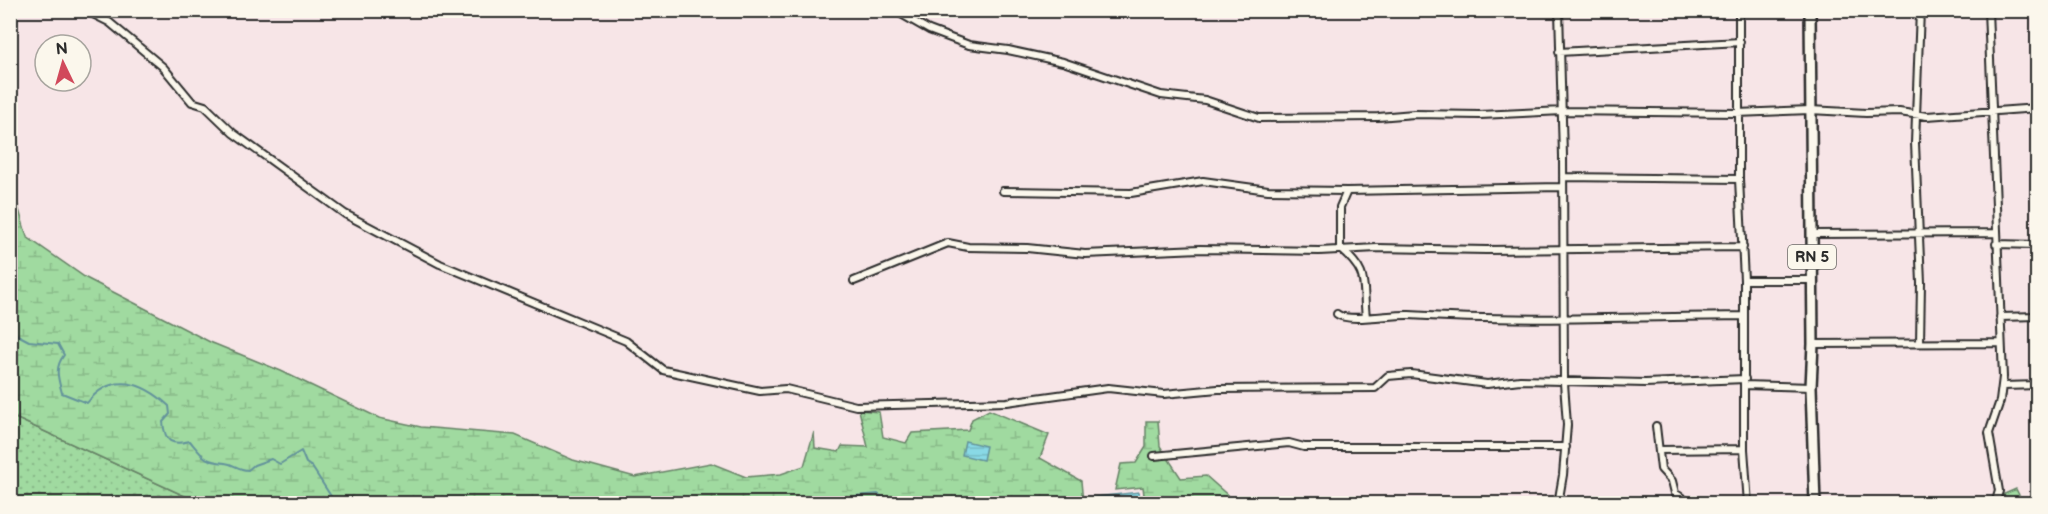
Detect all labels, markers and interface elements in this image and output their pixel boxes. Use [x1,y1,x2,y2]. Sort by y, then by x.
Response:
north arrow [33,33,93,93]
text: N [55,40,69,60]
road number: RN 5 [1788,245,1836,269]

